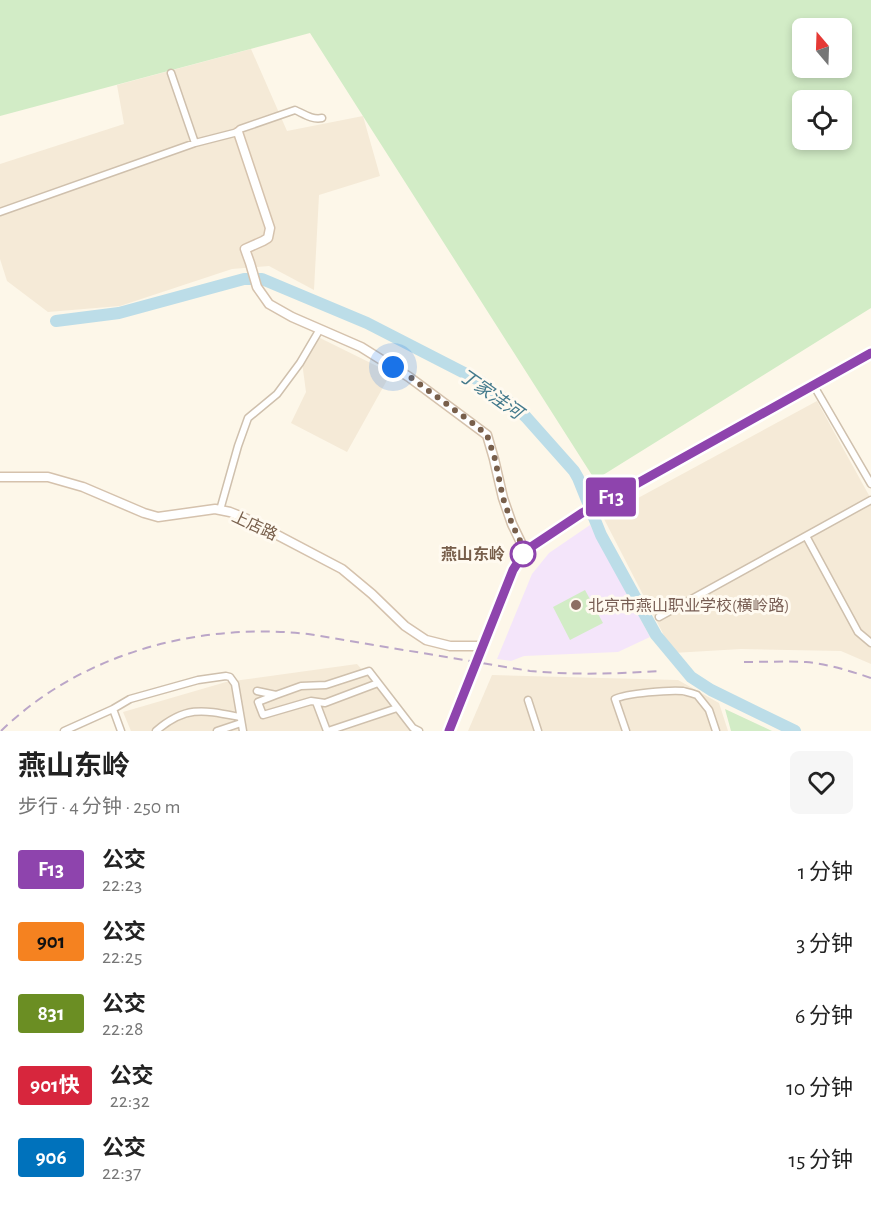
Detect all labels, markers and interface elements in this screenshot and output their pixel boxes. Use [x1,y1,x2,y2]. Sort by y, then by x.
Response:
north arrow [792,18,852,78]
map controls [792,18,852,150]
button: locate [792,90,852,150]
your location [378,352,408,382]
water label: 丁家洼河 [456,365,529,425]
line badge: F13 [576,478,646,516]
text: F13 [598,487,624,508]
street label: 上店路 [229,508,280,543]
marker: 燕山东岭 [510,541,536,567]
place label: 燕山东岭 [441,545,505,563]
place label: 北京市燕山职业学校(横岭路) [588,597,790,614]
marker: 北京市燕山职业学校(横岭路) [569,598,583,612]
button: heart [790,751,853,814]
text: 燕山东岭 [18,753,130,781]
text: 步行 · 4 分钟 · 250 m [18,797,181,817]
text: 公交 [102,849,146,871]
text: F13 [38,859,64,880]
text: 1 分钟 [798,861,853,883]
text: 22:23 [102,875,142,895]
text: 公交 [102,921,146,943]
text: 901 [37,931,65,952]
text: 3 分钟 [796,933,853,955]
text: 22:25 [102,947,142,967]
text: 公交 [102,993,146,1015]
text: 831 [38,1003,64,1024]
text: 6 分钟 [795,1005,853,1027]
text: 22:28 [102,1019,143,1039]
text: 公交 [110,1065,154,1087]
text: 901快 [30,1075,80,1096]
text: 10 分钟 [786,1077,853,1099]
text: 22:32 [110,1091,150,1111]
text: 公交 [102,1137,146,1159]
text: 906 [35,1147,67,1168]
text: 15 分钟 [789,1149,853,1171]
text: 22:37 [102,1163,141,1183]

